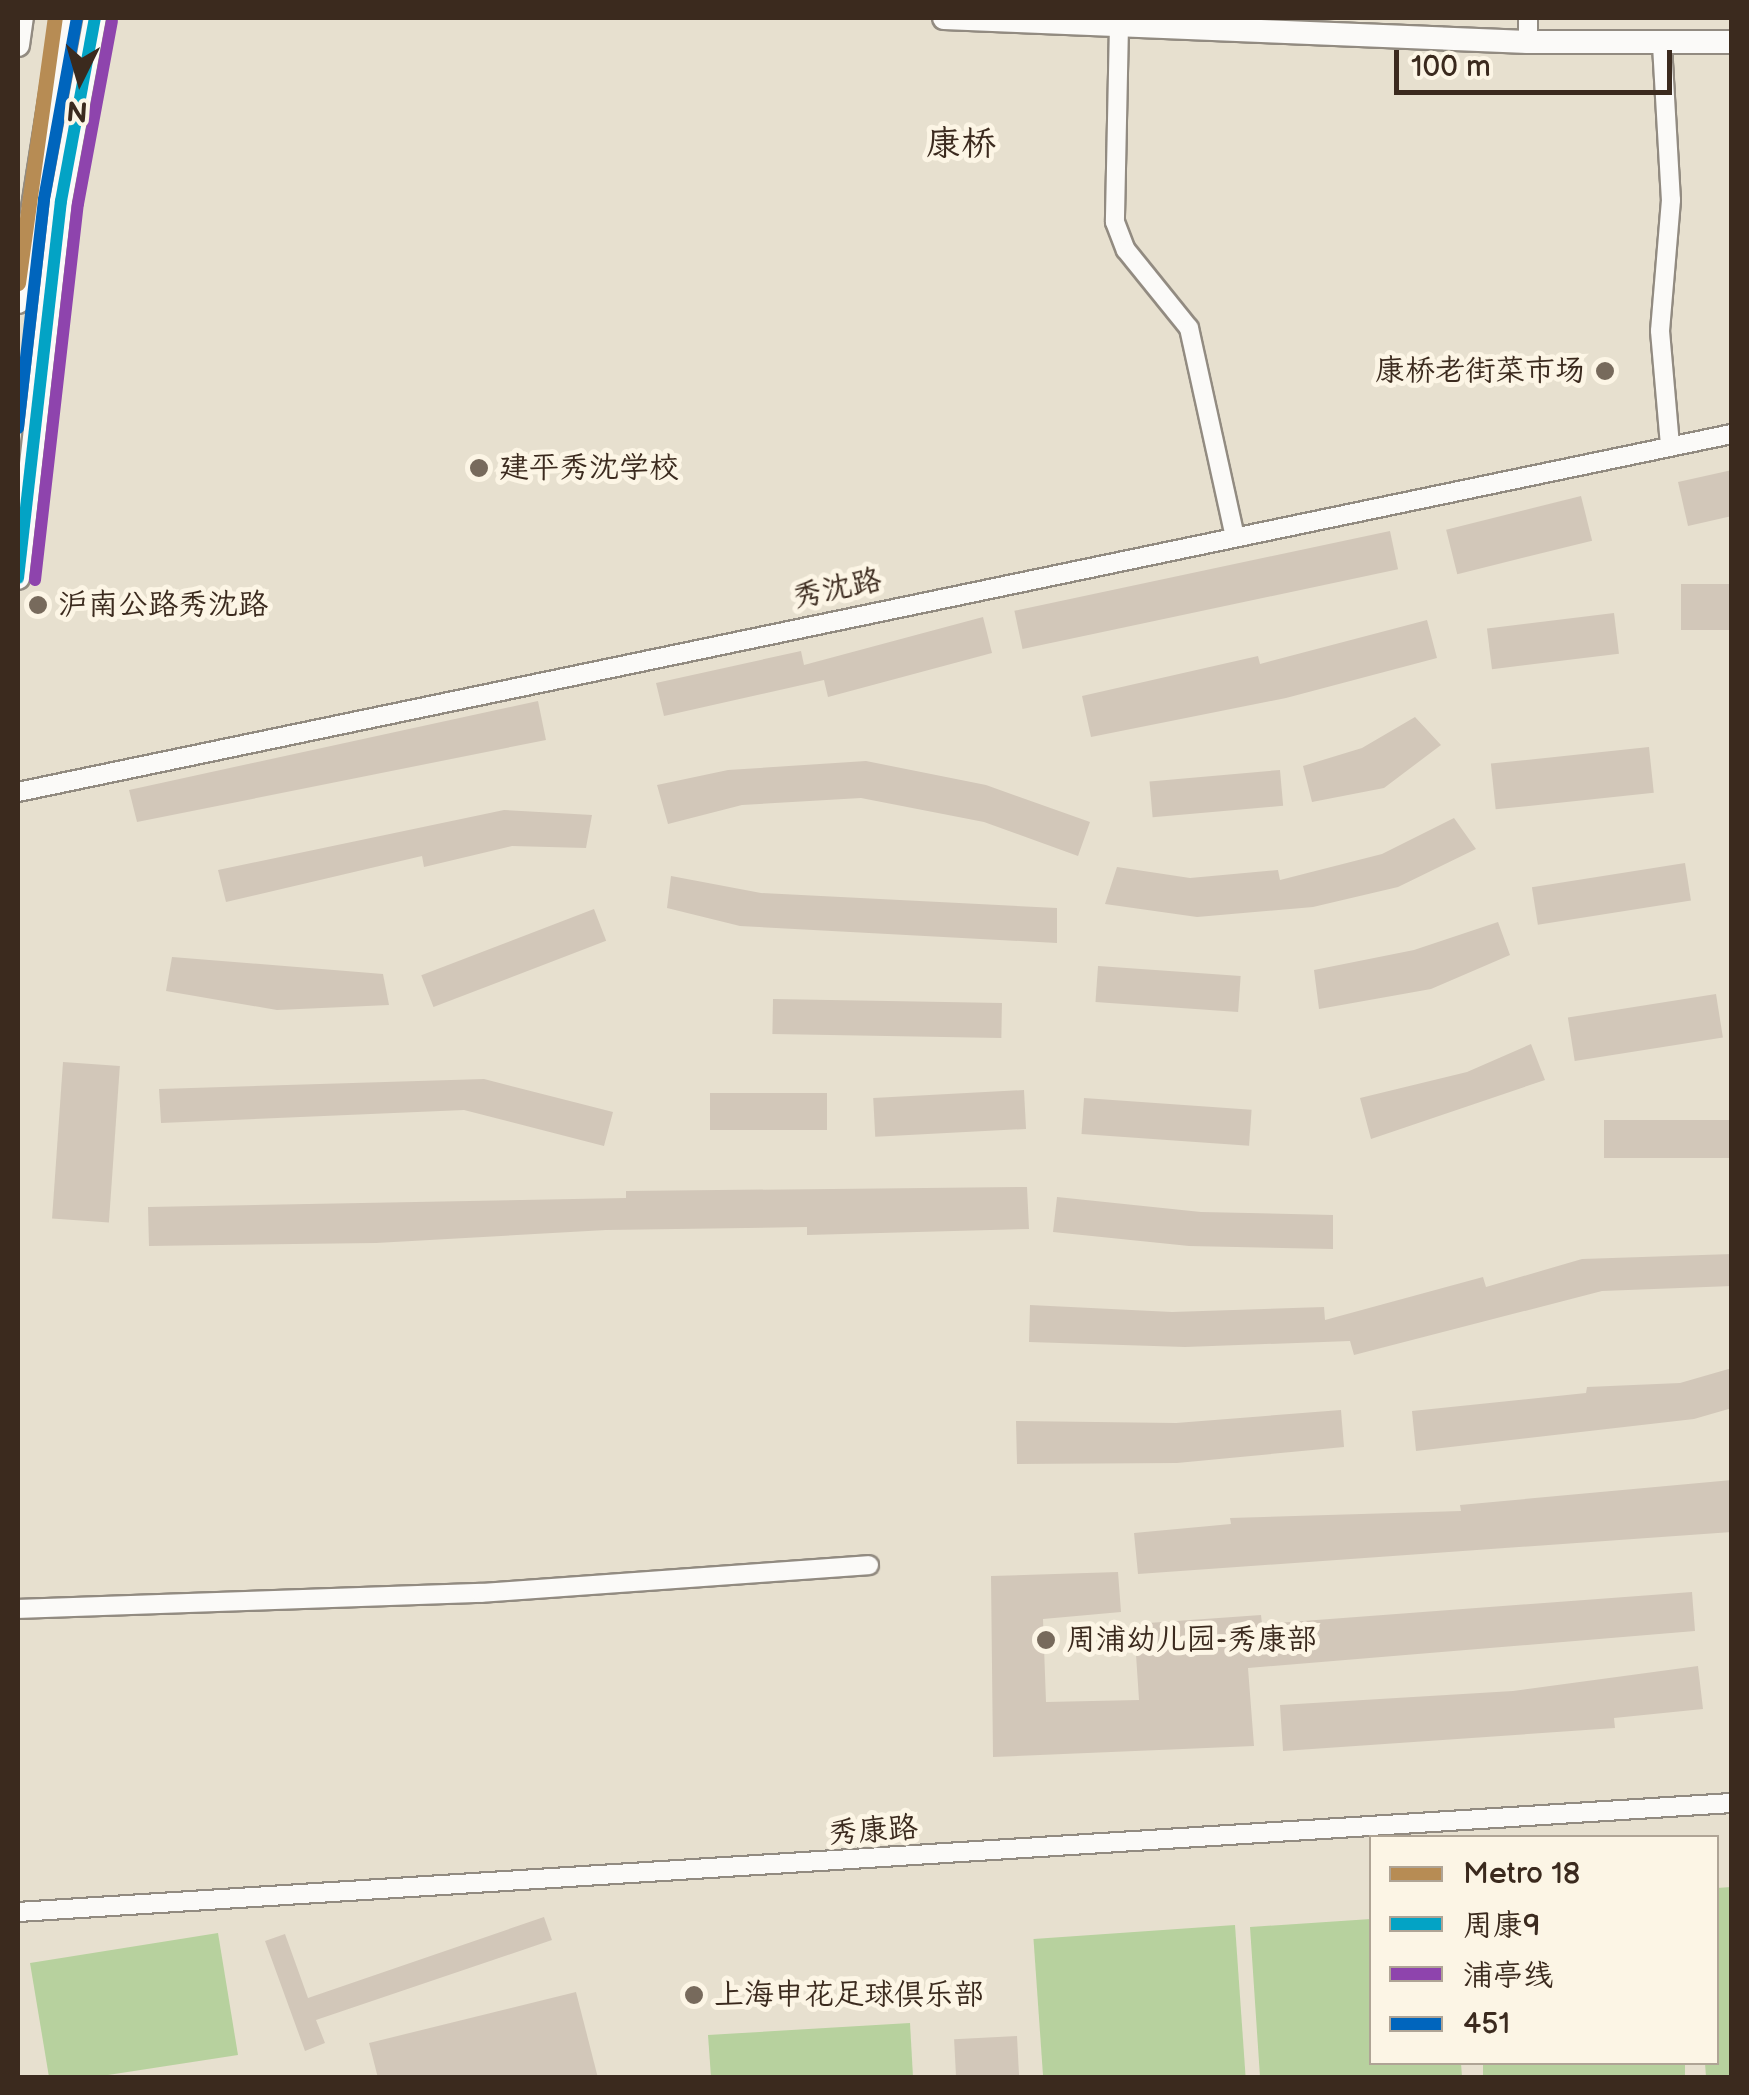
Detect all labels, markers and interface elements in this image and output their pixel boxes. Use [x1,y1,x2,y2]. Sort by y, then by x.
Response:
north arrow [30,30,130,130]
scale bar [1399,30,1676,92]
text: 100 m [1411,49,1491,85]
text: N [65,93,89,128]
district label: 康桥 [926,124,996,166]
place label: 康桥老街菜市场 [1375,353,1585,389]
marker: 康桥老街菜市场 [1594,360,1616,382]
place label: 建平秀沈学校 [499,450,679,486]
marker: 建平秀沈学校 [468,457,490,479]
street label: 秀沈路 [789,562,885,616]
place label: 沪南公路秀沈路 [58,587,268,623]
marker: 沪南公路秀沈路 [27,594,49,616]
place label: 周浦幼儿园-秀康部 [1066,1622,1317,1658]
marker: 周浦幼儿园-秀康部 [1035,1629,1057,1651]
street label: 秀康路 [827,1810,919,1852]
legend [1369,1835,1719,2065]
text: Metro 18 [1463,1856,1580,1892]
text: 周康9 [1463,1908,1540,1944]
text: 浦亭线 [1463,1958,1553,1994]
place label: 上海申花足球俱乐部 [714,1977,984,2013]
marker: 上海申花足球俱乐部 [683,1984,705,2006]
text: 451 [1463,2006,1510,2042]

